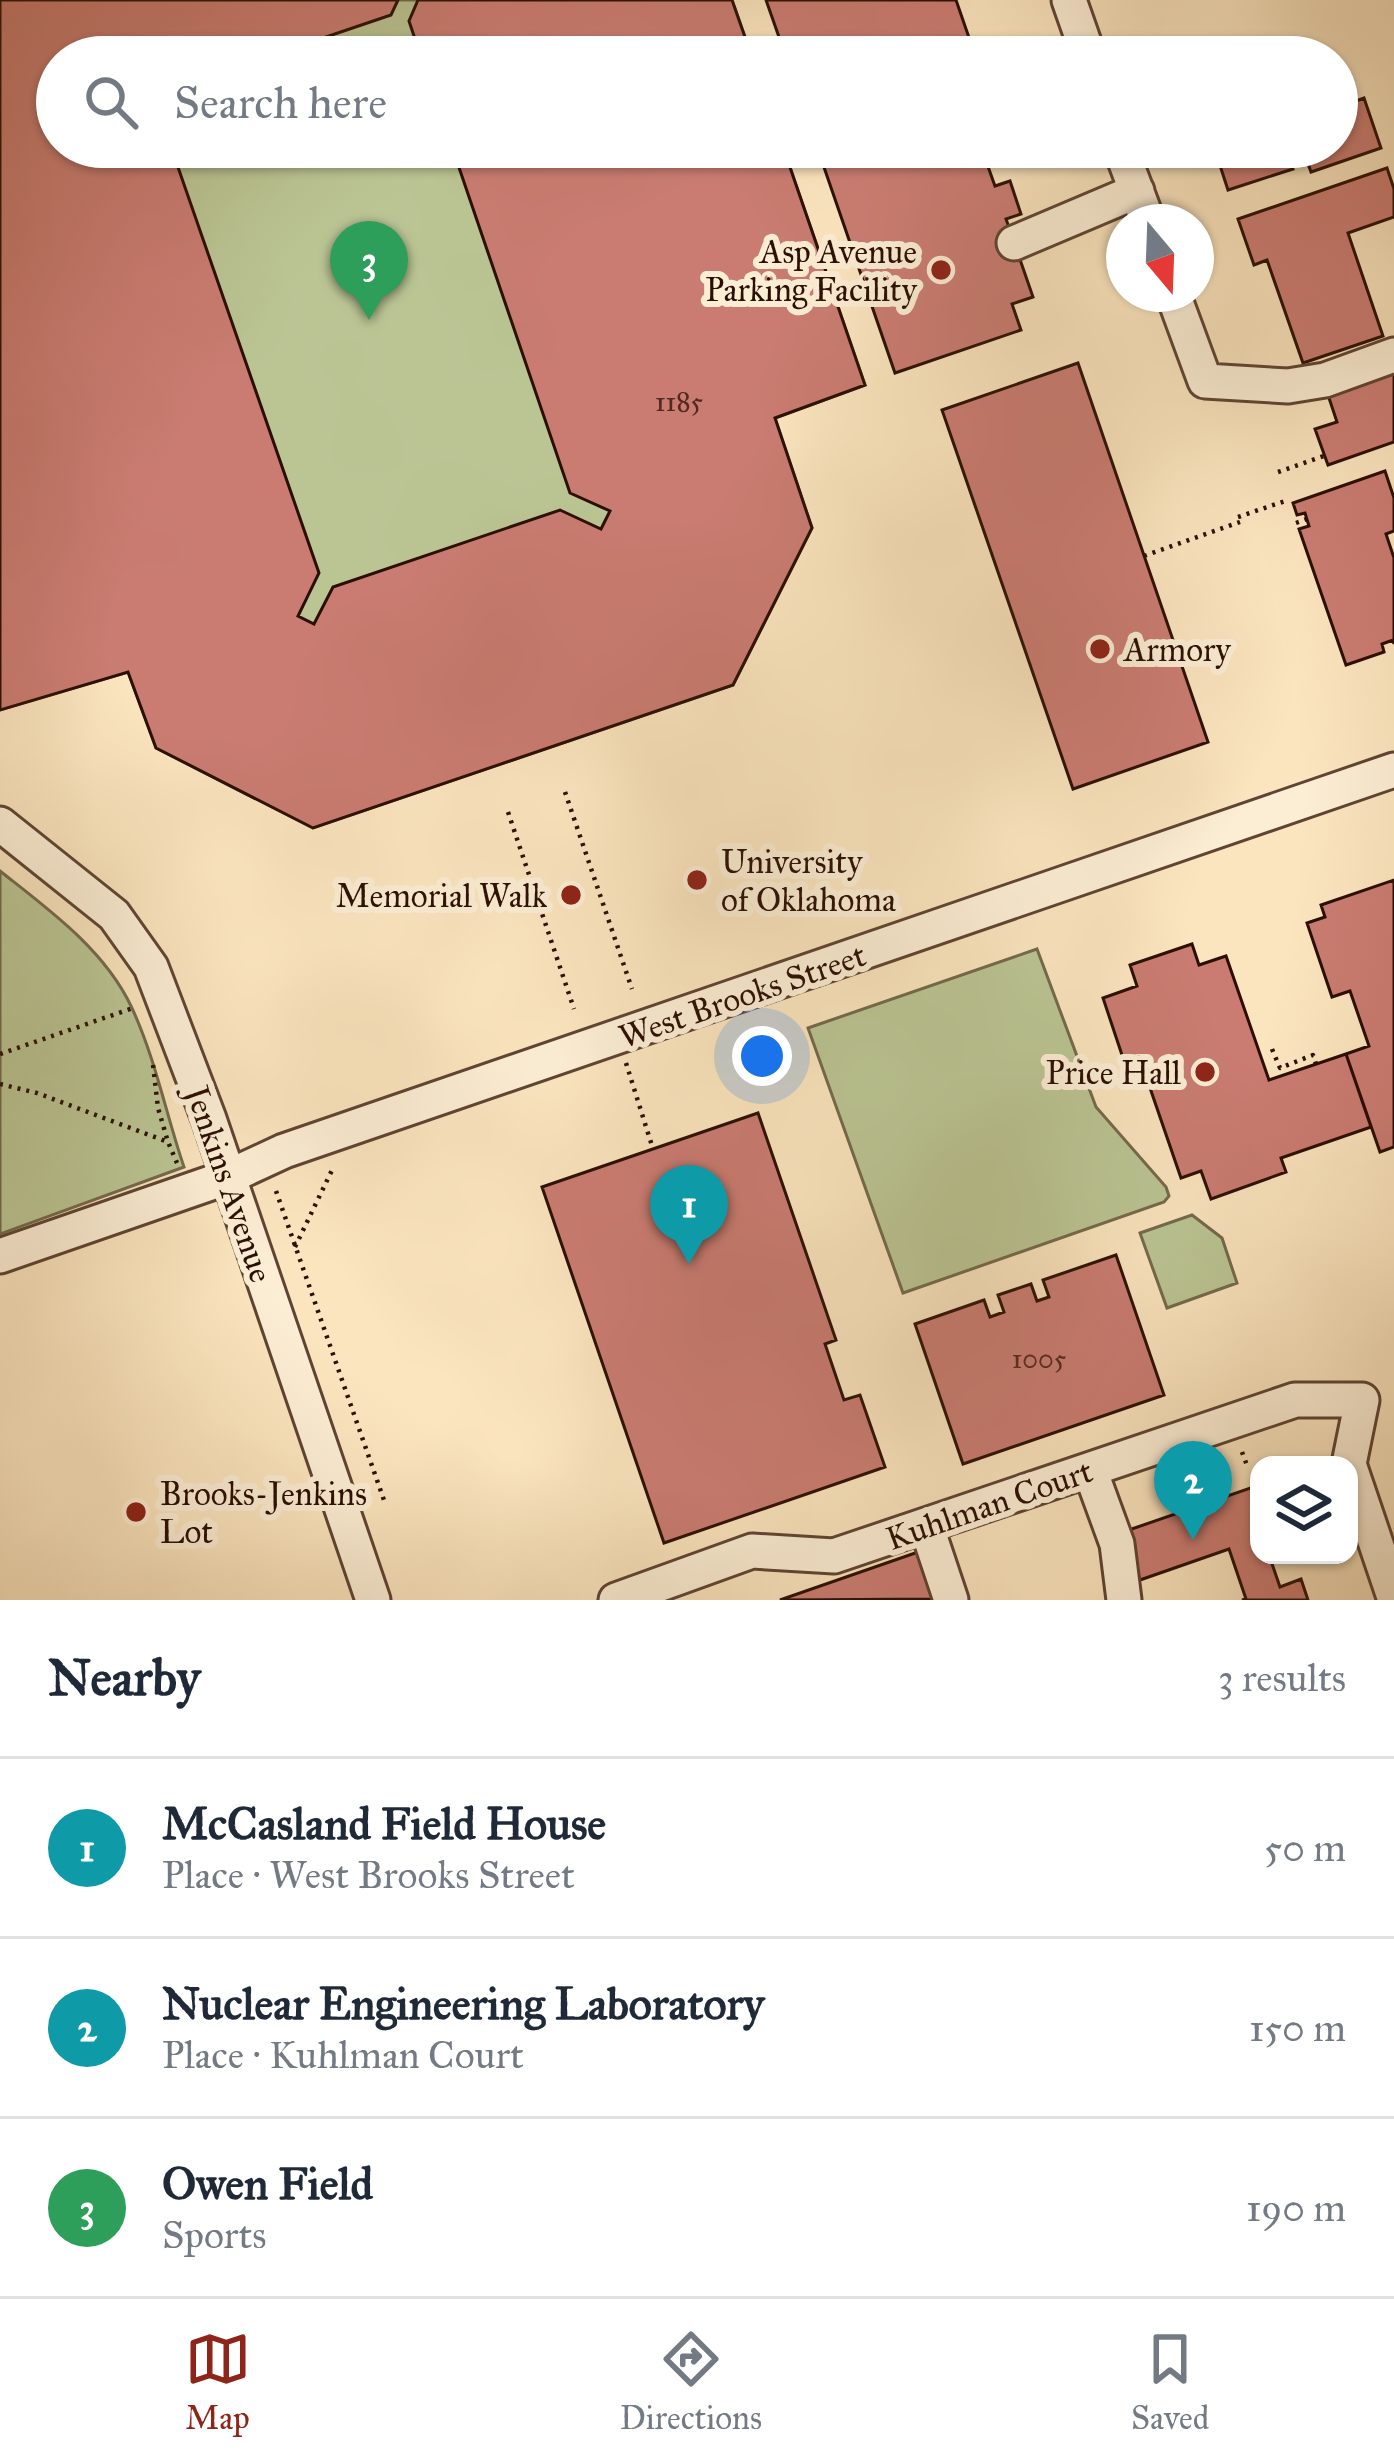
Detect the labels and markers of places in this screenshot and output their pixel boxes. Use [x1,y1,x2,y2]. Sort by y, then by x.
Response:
pin: 3 [330,221,408,320]
place label: Asp Avenue Parking Facility [705,232,918,310]
marker: Asp Avenue Parking Facility [928,257,954,283]
place label: Armory [1122,630,1231,670]
marker: Armory [1087,636,1113,662]
place label: University of Oklahoma [721,842,896,920]
marker: University of Oklahoma [684,867,710,893]
place label: Memorial Walk [336,876,548,916]
marker: Memorial Walk [558,882,584,908]
place label: Price Hall [1046,1053,1181,1093]
marker: Price Hall [1192,1059,1218,1085]
pin: 1 [650,1165,728,1264]
pin: 2 [1154,1441,1232,1540]
place label: Brooks-Jenkins Lot [160,1474,367,1552]
marker: Brooks-Jenkins Lot [123,1499,149,1525]

